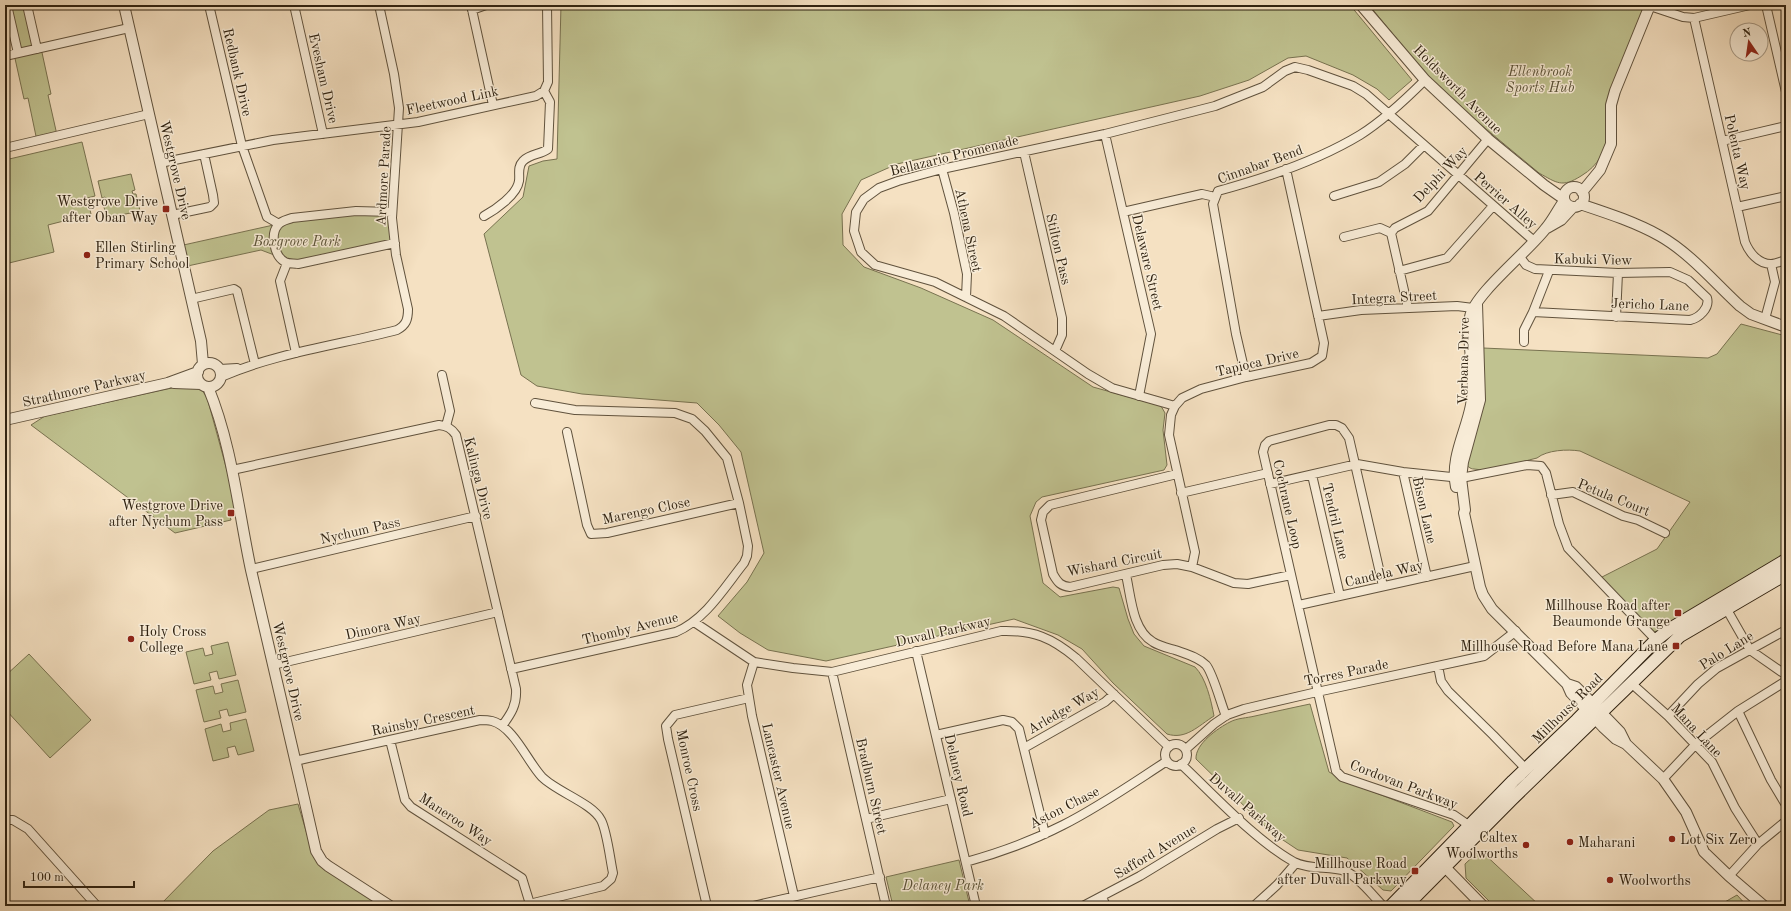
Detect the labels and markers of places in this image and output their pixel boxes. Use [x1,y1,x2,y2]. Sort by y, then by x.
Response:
place label: Westgrove Drive after Oban Way [57,195,159,225]
marker: Westgrove Drive after Oban Way [161,204,171,214]
place label: Ellen Stirling Primary School [95,241,189,271]
marker: Ellen Stirling Primary School [82,250,92,260]
place label: Westgrove Drive after Nychum Pass [109,499,223,529]
marker: Westgrove Drive after Nychum Pass [226,508,236,518]
place label: Millhouse Road after Beaumonde Grange [1545,599,1670,629]
marker: Millhouse Road after Beaumonde Grange [1673,608,1683,618]
place label: Holy Cross College [139,625,206,655]
marker: Holy Cross College [126,634,136,644]
place label: Millhouse Road Before Mana Lane [1460,640,1668,654]
marker: Millhouse Road Before Mana Lane [1671,641,1681,651]
place label: Caltex Woolworths [1445,831,1518,861]
place label: Lot Six Zero [1680,833,1757,847]
marker: Lot Six Zero [1667,834,1677,844]
place label: Maharani [1578,836,1635,850]
marker: Maharani [1565,837,1575,847]
marker: Caltex Woolworths [1521,840,1531,850]
place label: Millhouse Road after Duvall Parkway [1277,857,1408,887]
marker: Millhouse Road after Duvall Parkway [1410,866,1420,876]
place label: Woolworths [1618,874,1691,888]
marker: Woolworths [1605,875,1615,885]

